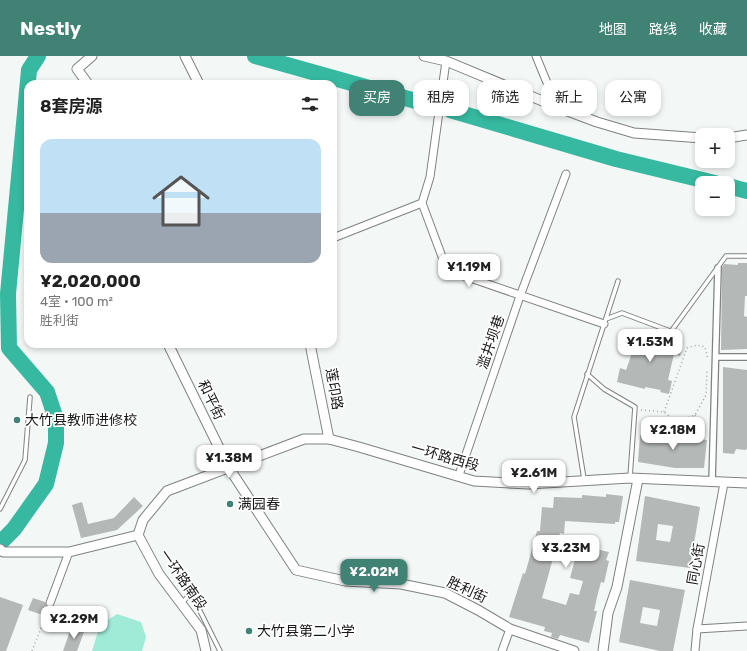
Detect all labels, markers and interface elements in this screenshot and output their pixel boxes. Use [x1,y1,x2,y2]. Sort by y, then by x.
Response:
text: Nestly [20,17,81,40]
text: 地图 [599,21,627,38]
text: 路线 [649,21,677,38]
text: 收藏 [699,21,727,38]
chip: 买房 [349,80,405,116]
chip: 租房 [413,80,469,116]
chip: 筛选 [477,80,533,116]
chip: 新上 [541,80,597,116]
chip: 公寓 [605,80,661,116]
icon: filters [299,93,321,115]
text: 8套房源 [40,96,103,116]
map controls [695,128,735,216]
button: + [695,128,735,168]
icon: home [145,165,217,237]
button: − [695,176,735,216]
pin: ¥1.19M [436,254,502,288]
text: ¥1.19M [447,259,491,274]
text: ¥2,020,000 [40,271,141,291]
text: 4室 · 100 m² [40,294,113,309]
text: 胜利街 [40,313,79,328]
street label: 滥井坝巷 [474,313,508,371]
pin: ¥1.53M [617,329,683,363]
text: ¥1.53M [627,334,673,349]
street label: 莲印路 [322,367,346,411]
street label: 和平街 [194,377,228,423]
place label: 大竹县教师进修校 [25,412,137,429]
marker: 大竹县教师进修校 [12,415,22,425]
pin: ¥2.18M [640,417,706,451]
text: ¥2.18M [650,422,696,437]
street label: 一环路西段 [409,439,481,475]
pin: ¥1.38M [196,445,262,479]
text: ¥1.38M [205,450,253,465]
pin: ¥2.61M [501,460,567,494]
text: ¥2.61M [511,465,557,480]
place label: 满园春 [238,496,280,513]
marker: 满园春 [225,499,235,509]
pin: ¥3.23M [533,535,599,569]
text: ¥3.23M [542,540,591,555]
street label: 同心街 [684,542,708,586]
street label: 一环路南段 [156,546,210,614]
pin: ¥2.02M [341,559,407,593]
text: ¥2.02M [349,564,399,579]
street label: 胜利街 [444,573,490,607]
pin: ¥2.29M [41,606,107,640]
text: ¥2.29M [50,611,98,626]
place label: 大竹县第二小学 [257,623,355,640]
marker: 大竹县第二小学 [244,626,254,636]

